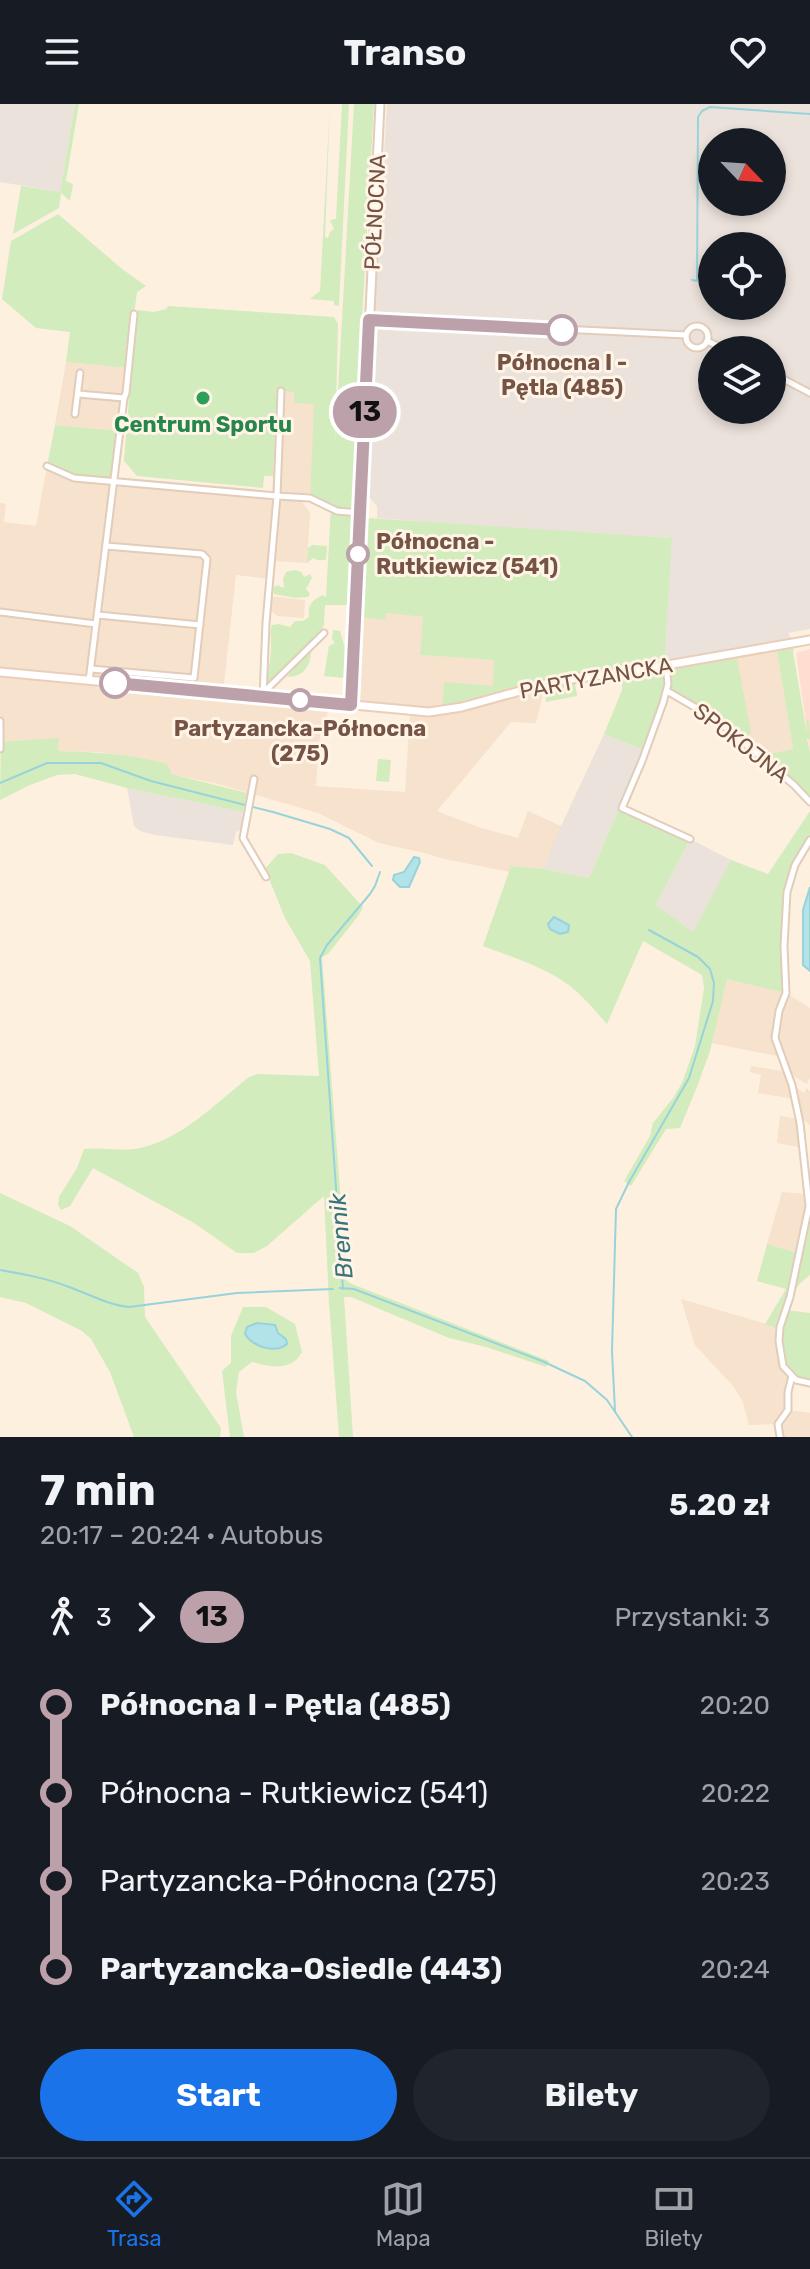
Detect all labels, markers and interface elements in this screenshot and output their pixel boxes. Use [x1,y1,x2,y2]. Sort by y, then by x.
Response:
icon: menu [40,30,84,74]
icon: heart [726,30,770,74]
text: Transo [343,31,467,74]
north arrow [698,128,786,216]
map controls [698,128,786,424]
street label: PÓŁNOCNA [358,153,392,271]
button: locate [698,232,786,320]
marker: Północna I - Pętla (485) [547,315,577,345]
button: layers [698,336,786,424]
place label: Północna I - Pętla (485) [497,349,627,401]
line badge: 13 [329,386,401,438]
marker: Centrum Sportu [194,389,212,407]
text: 13 [349,395,381,428]
place label: Centrum Sportu [114,411,292,438]
place label: Północna - Rutkiewicz (541) [376,528,558,580]
marker: Północna - Rutkiewicz (541) [347,543,369,565]
street label: PARTYZANCKA [517,651,675,705]
unlabelled marker [100,668,130,698]
marker: Partyzancka-Północna (275) [289,689,311,711]
street label: SPOKOJNA [688,697,794,789]
place label: Partyzancka-Północna (275) [174,715,426,767]
water label: Brennik [323,1191,359,1280]
text: 7 min [40,1464,156,1516]
text: 5.20 zł [669,1487,770,1523]
text: 20:17 – 20:24 · Autobus [40,1520,323,1551]
icon: walk [40,1595,84,1639]
icon: forward [124,1595,168,1639]
text: 13 [196,1600,228,1633]
text: 3 [96,1602,112,1633]
text: Przystanki: 3 [614,1602,770,1633]
text: Północna I - Pętla (485) [100,1687,451,1723]
text: 20:20 [700,1690,770,1721]
text: Północna - Rutkiewicz (541) [100,1775,488,1811]
text: 20:22 [701,1778,770,1809]
text: Partyzancka-Północna (275) [100,1863,497,1899]
text: 20:23 [701,1866,770,1897]
text: Partyzancka-Osiedle (443) [100,1951,502,1987]
text: 20:24 [700,1954,770,1985]
button: Start [40,2049,397,2141]
button: Bilety [413,2049,770,2141]
tab: Trasa [107,2177,162,2252]
tab: Mapa [376,2177,431,2252]
tab: Bilety [645,2177,703,2252]

